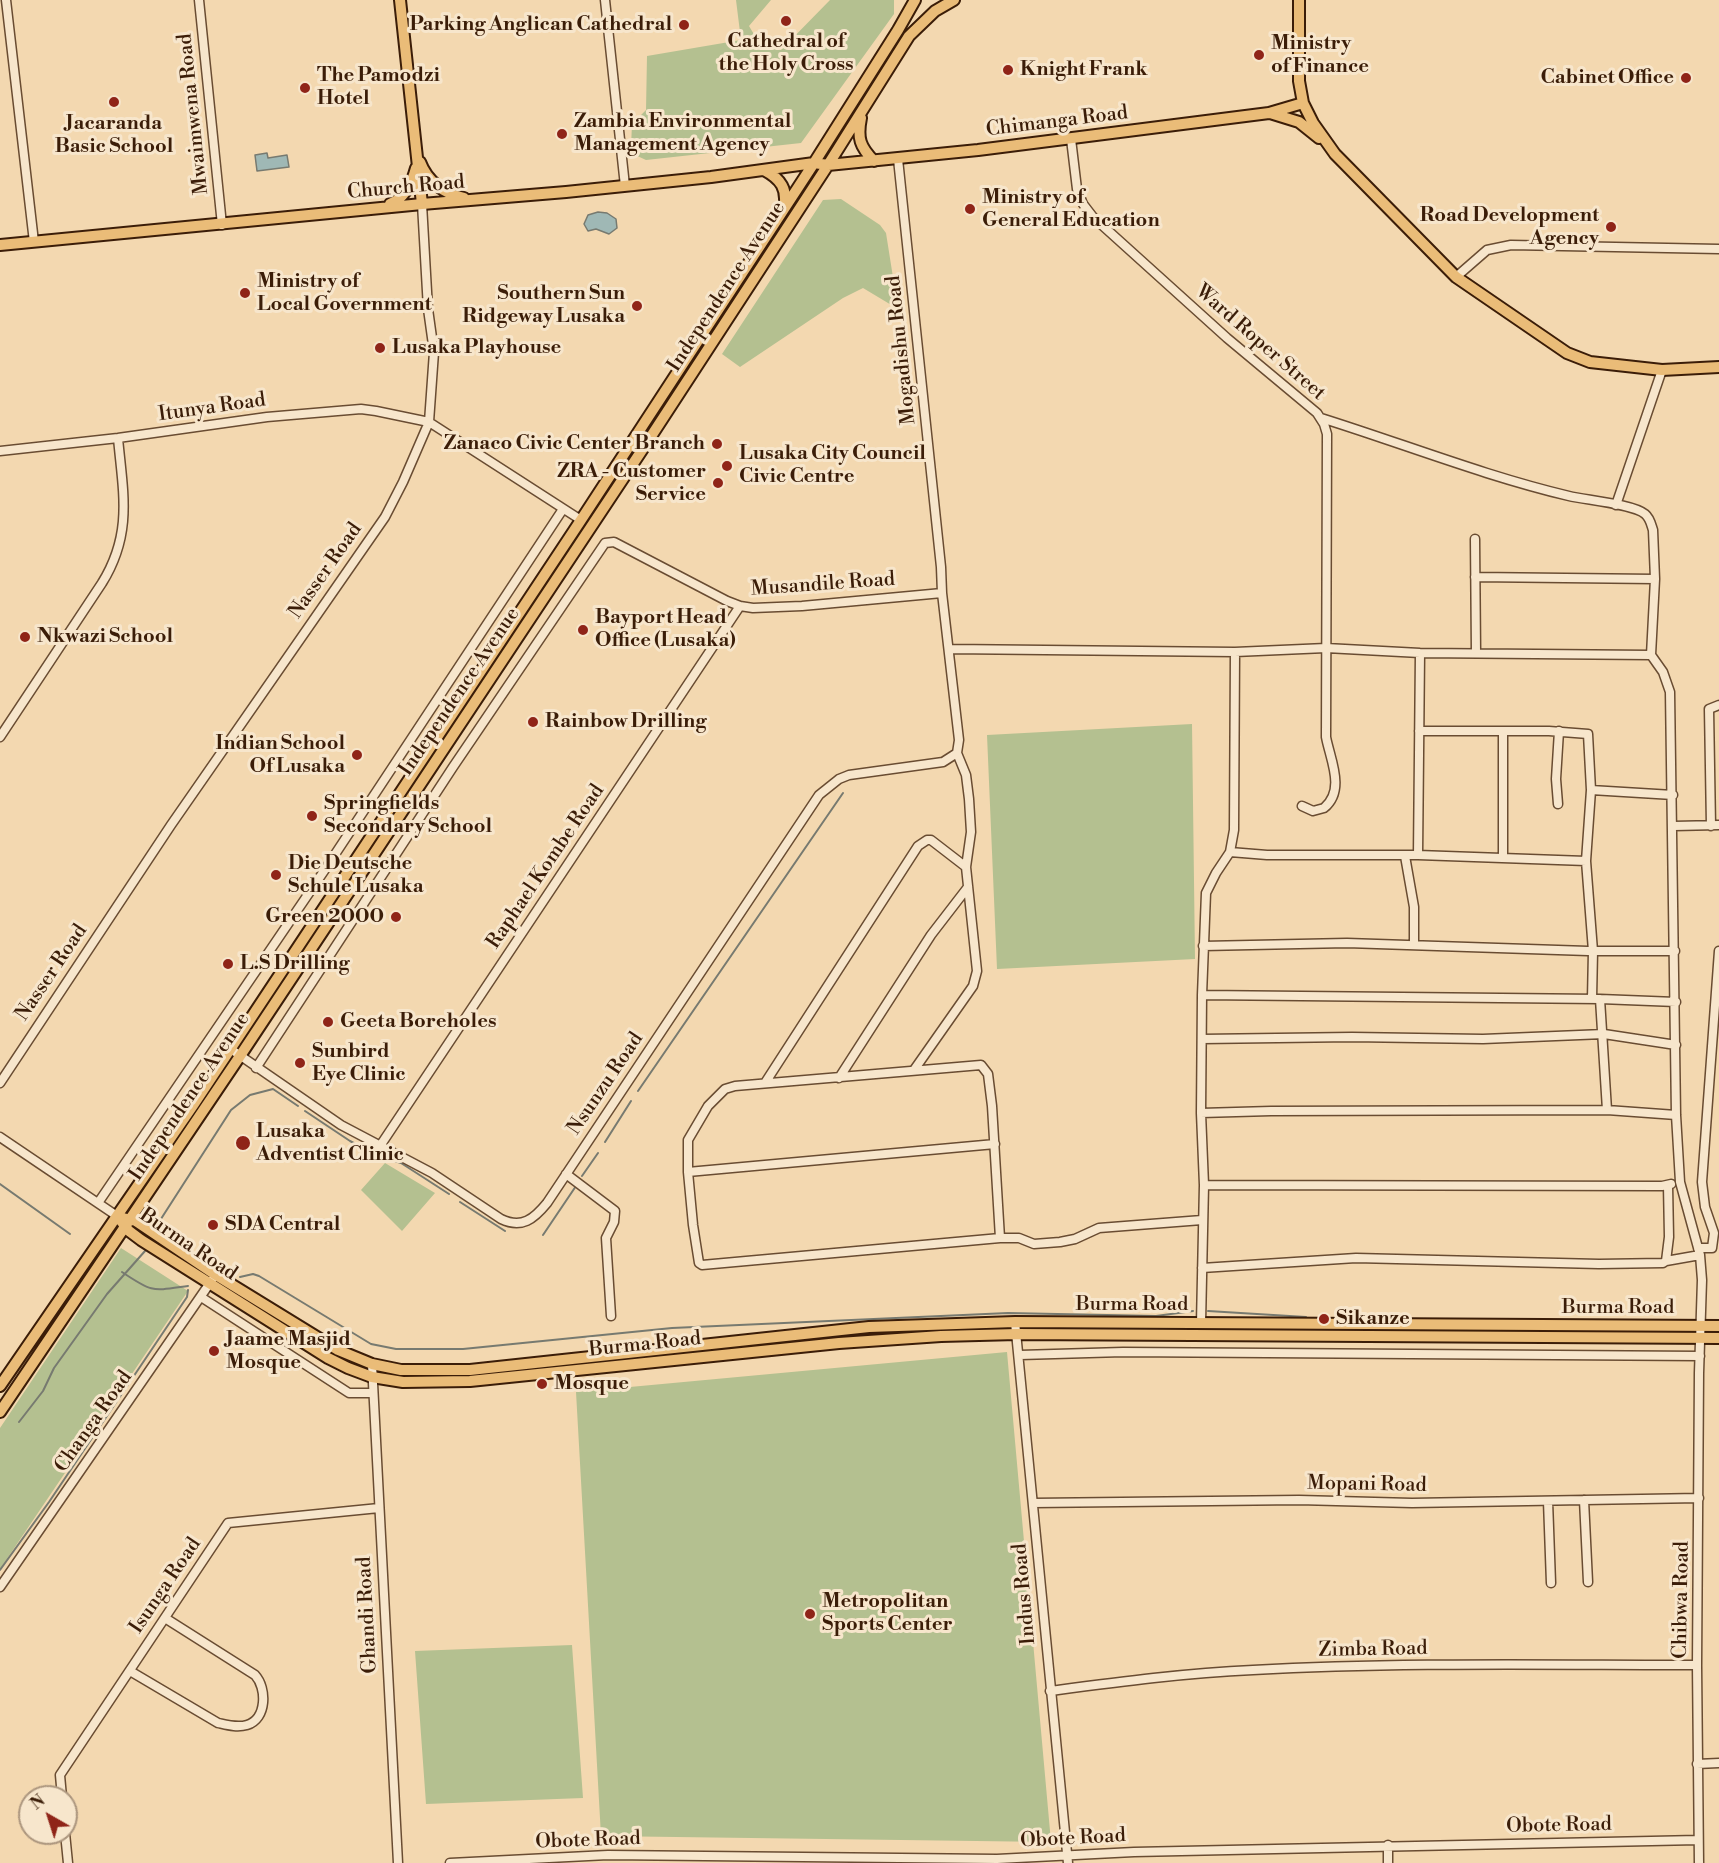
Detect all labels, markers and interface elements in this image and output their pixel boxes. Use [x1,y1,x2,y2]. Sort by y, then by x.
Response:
place label: Parking Anglican Cathedral [410,13,672,37]
marker: Cathedral of the Holy Cross [779,14,793,28]
marker: Parking Anglican Cathedral [677,18,691,32]
place label: Cathedral of the Holy Cross [718,30,854,77]
street label: Mwaimwena Road [174,32,214,196]
place label: Ministry of Finance [1271,32,1369,79]
marker: Ministry of Finance [1252,48,1266,62]
place label: Knight Frank [1020,58,1148,82]
marker: Knight Frank [1001,63,1015,77]
place label: The Pamodzi Hotel [317,64,440,111]
place label: Cabinet Office [1541,66,1674,90]
marker: Cabinet Office [1679,71,1693,85]
marker: The Pamodzi Hotel [298,81,312,95]
marker: Jacaranda Basic School [107,95,121,109]
street label: Chimanga Road [985,101,1129,143]
place label: Zambia Environmental Management Agency [574,110,791,157]
place label: Jacaranda Basic School [55,112,173,159]
marker: Zambia Environmental Management Agency [555,127,569,141]
street label: Church Road [346,171,466,205]
place label: Ministry of General Education [982,186,1160,233]
street label: Independence Avenue [663,197,791,377]
marker: Ministry of General Education [963,202,977,216]
place label: Road Development Agency [1420,204,1599,251]
marker: Road Development Agency [1604,220,1618,234]
place label: Ministry of Local Government [257,270,432,317]
street label: Mogadishu Road [882,274,922,426]
street label: Ward Roper Street [1190,280,1330,406]
place label: Southern Sun Ridgeway Lusaka [462,282,625,329]
marker: Ministry of Local Government [238,286,252,300]
marker: Southern Sun Ridgeway Lusaka [630,299,644,313]
place label: Lusaka Playhouse [392,336,561,360]
marker: Lusaka Playhouse [373,341,387,355]
street label: Itunya Road [157,389,267,427]
place label: Zanaco Civic Center Branch [444,432,705,456]
marker: Zanaco Civic Center Branch [710,437,724,451]
place label: Lusaka City Council Civic Centre [739,442,926,489]
marker: Lusaka City Council Civic Centre [720,459,734,473]
place label: ZRA - Customer Service [557,460,706,507]
marker: ZRA - Customer Service [711,476,725,490]
street label: Nasser Road [284,518,368,624]
street label: Musandile Road [750,568,896,602]
street label: Independence Avenue [395,603,525,781]
place label: Bayport Head Office (Lusaka) [595,606,736,653]
marker: Bayport Head Office (Lusaka) [576,623,590,637]
place label: Nkwazi School [37,625,173,649]
marker: Nkwazi School [18,630,32,644]
place label: Rainbow Drilling [545,710,707,734]
marker: Rainbow Drilling [526,715,540,729]
place label: Indian School Of Lusaka [216,732,345,779]
marker: Indian School Of Lusaka [350,748,364,762]
street label: Raphael Kombe Road [482,780,610,954]
place label: Springfields Secondary School [324,792,492,839]
marker: Springfields Secondary School [305,809,319,823]
place label: Die Deutsche Schule Lusaka [288,852,424,899]
marker: Die Deutsche Schule Lusaka [269,868,283,882]
place label: Green 2000 [265,905,384,929]
marker: Green 2000 [389,910,403,924]
street label: Nasser Road [11,920,93,1026]
place label: L.S Drilling [240,952,350,976]
marker: L.S Drilling [221,957,235,971]
street label: Independence Avenue [125,1008,255,1186]
place label: Geeta Boreholes [340,1010,496,1034]
marker: Geeta Boreholes [321,1015,335,1029]
street label: Nsunzu Road [563,1028,649,1140]
place label: Sunbird Eye Clinic [312,1040,406,1087]
marker: Sunbird Eye Clinic [293,1056,307,1070]
place label: Lusaka Adventist Clinic [256,1120,404,1167]
marker: Lusaka Adventist Clinic [234,1134,252,1152]
street label: Burma Road [135,1204,241,1286]
place label: SDA Central [225,1213,340,1237]
marker: SDA Central [206,1218,220,1232]
street label: Burma Road [1076,1293,1188,1317]
street label: Burma Road [1562,1296,1674,1320]
place label: Sikanze [1336,1307,1410,1331]
marker: Sikanze [1317,1312,1331,1326]
street label: Burma Road [588,1327,702,1363]
place label: Jaame Masjid Mosque [226,1328,351,1375]
marker: Jaame Masjid Mosque [207,1344,221,1358]
street label: Changa Road [50,1367,138,1477]
place label: Mosque [554,1372,629,1396]
marker: Mosque [535,1377,549,1391]
street label: Mopani Road [1307,1472,1427,1498]
street label: Isunga Road [125,1533,207,1639]
street label: Chibwa Road [1669,1541,1695,1659]
street label: Indus Road [1009,1542,1041,1646]
street label: Ghandi Road [353,1556,383,1674]
place label: Metropolitan Sports Center [822,1590,952,1637]
marker: Metropolitan Sports Center [803,1607,817,1621]
street label: Zimba Road [1318,1637,1428,1663]
north arrow [18,1785,78,1845]
text: N [27,1791,49,1814]
street label: Obote Road [1506,1813,1612,1839]
street label: Obote Road [1020,1824,1126,1854]
street label: Obote Road [535,1827,641,1855]

